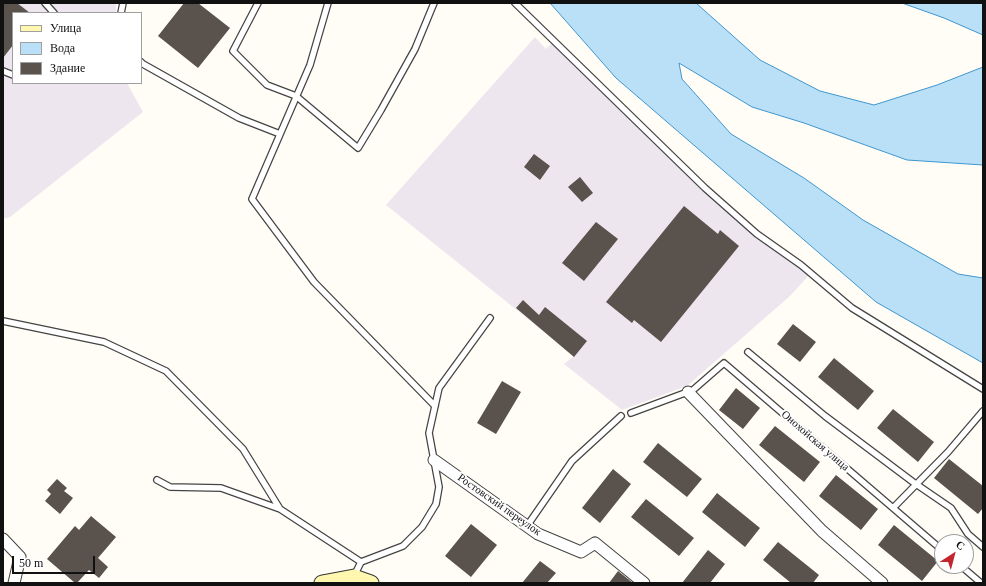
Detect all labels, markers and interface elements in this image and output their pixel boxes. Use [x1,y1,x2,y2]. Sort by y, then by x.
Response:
legend [12,12,142,84]
text: Улица [50,21,81,35]
text: Вода [50,41,75,55]
text: Здание [50,61,85,75]
street label: Онохойская улица [778,408,852,474]
street label: Ростовский переулок [455,471,543,539]
north arrow [934,534,974,574]
text: С [954,538,967,552]
scale bar [14,548,97,574]
text: 50 m [19,556,43,570]

